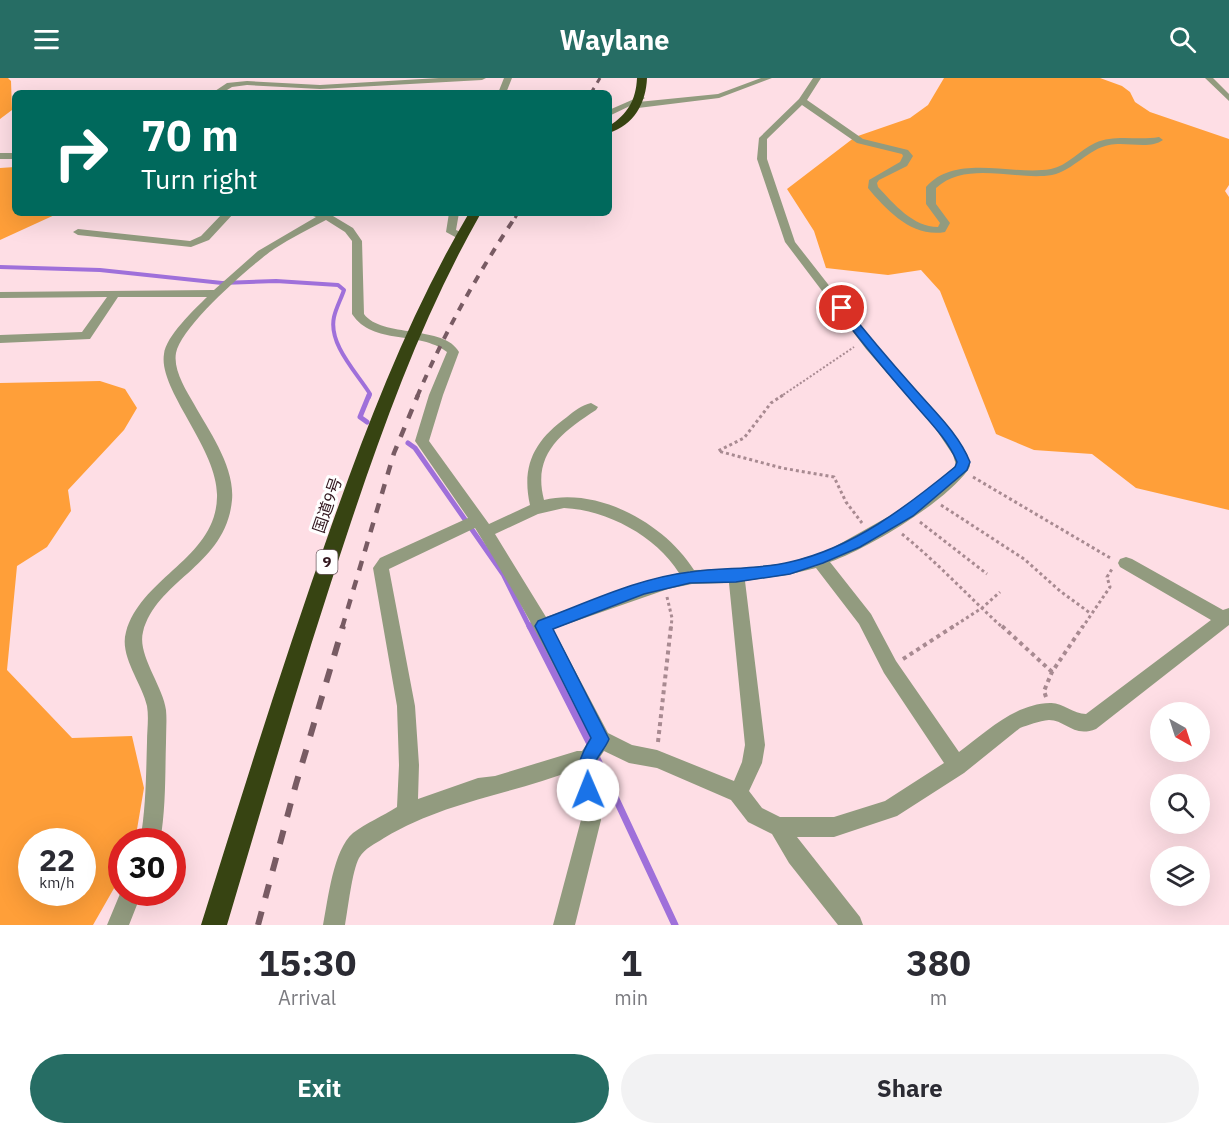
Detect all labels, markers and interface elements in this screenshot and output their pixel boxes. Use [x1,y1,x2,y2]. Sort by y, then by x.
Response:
text: Waylane [560,22,669,57]
icon: menu [30,23,63,56]
icon: search [1166,23,1199,56]
text: 70 m [141,108,239,163]
icon: right [42,114,120,192]
text: Turn right [141,161,258,196]
pin [816,282,867,333]
icon: arrive [825,291,858,324]
street label: 国道9号 [308,475,346,535]
road number: 9 [316,550,338,574]
north arrow [1150,702,1210,762]
map controls [1150,702,1210,906]
position arrow [556,758,620,822]
button: search [1150,774,1210,834]
speed limit sign: 30 [108,828,186,906]
text: 22 [39,840,75,879]
button: layers [1150,846,1210,906]
text: km/h [39,873,75,892]
text: 15:30 [258,939,356,986]
text: 1 [620,939,642,986]
text: 380 [906,939,971,986]
text: Arrival [278,984,336,1011]
text: min [614,984,648,1011]
text: m [930,984,947,1011]
button: Exit [30,1054,609,1123]
button: Share [621,1054,1199,1123]

